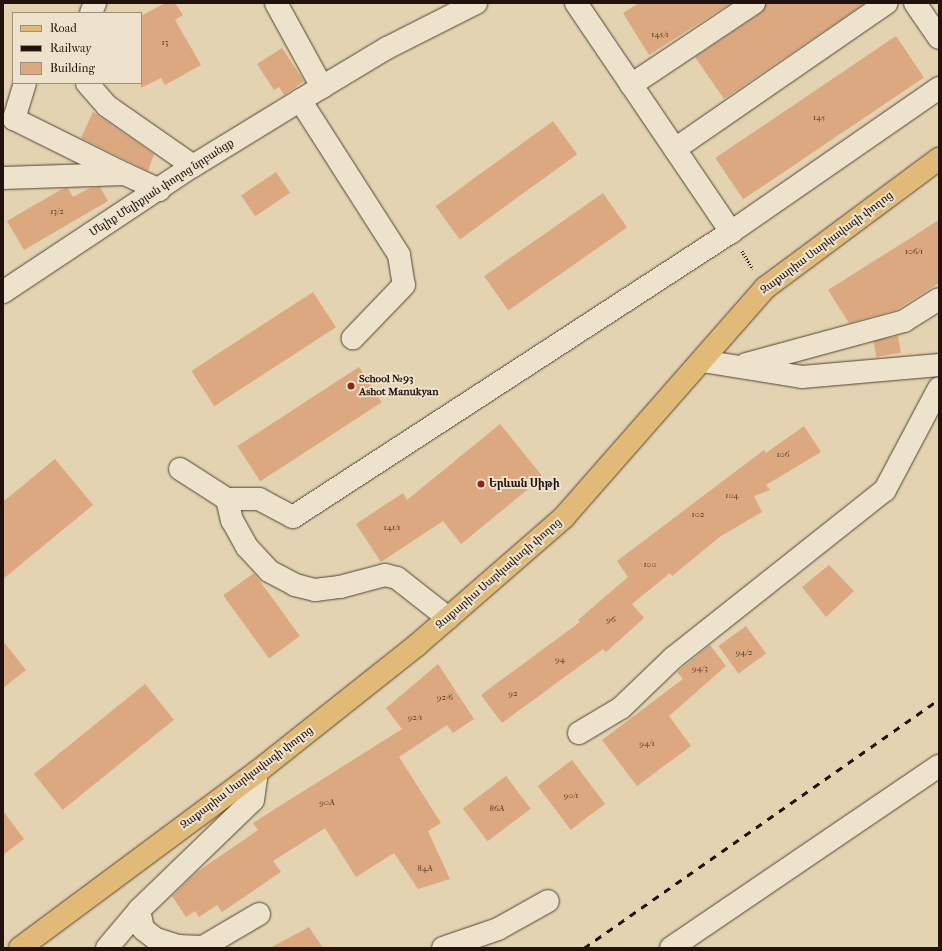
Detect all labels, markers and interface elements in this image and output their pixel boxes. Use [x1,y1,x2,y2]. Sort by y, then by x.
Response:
legend [12,12,142,84]
text: Road [50,21,77,35]
house number: 145/1 [651,29,669,39]
house number: 13 [162,37,168,47]
text: Railway [50,41,92,55]
text: Building [50,61,95,75]
house number: 145 [813,112,825,122]
street label: Մելիք Մելիքյան փողոց նրբանցք [87,136,237,240]
street label: Զաքարիա Սարկավագի փողոց [758,189,896,297]
house number: 13/2 [50,206,64,216]
house number: 106/1 [905,246,923,256]
place label: School №93 Ashot Manukyan [359,373,439,399]
marker: School №93 Ashot Manukyan [346,381,356,391]
house number: 106 [777,449,789,459]
place label: Երևան Սիթի [489,477,560,491]
marker: Երևան Սիթի [476,479,486,489]
house number: 104 [725,490,739,500]
house number: 102 [692,509,704,519]
street label: Զաքարիա Սարկավագի փողոց [433,516,565,632]
house number: 141/1 [383,522,401,532]
house number: 100 [643,559,657,569]
house number: 96 [606,614,616,624]
house number: 94/2 [736,647,752,657]
house number: 94 [555,654,565,664]
house number: 94/3 [692,663,708,673]
house number: 92 [508,688,518,698]
house number: 92/6 [437,692,453,702]
house number: 92/1 [408,712,422,722]
street label: Զաքարիա Սարկավագի փողոց [178,724,316,832]
house number: 94/1 [639,738,655,748]
house number: 90/1 [563,790,579,800]
house number: 90A [319,797,335,807]
house number: 86A [489,803,505,813]
house number: 84A [417,863,433,873]

